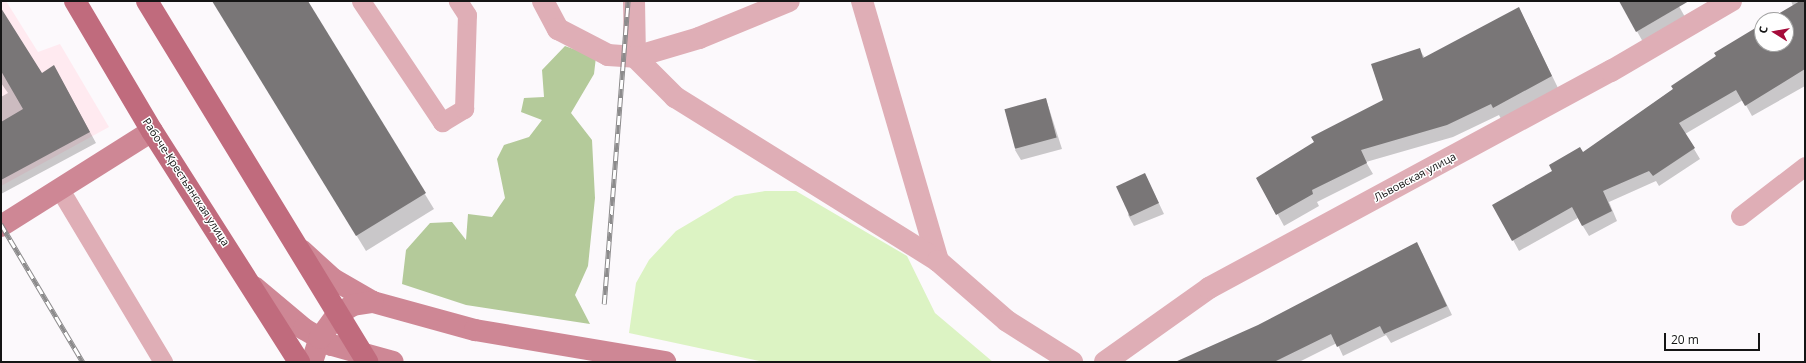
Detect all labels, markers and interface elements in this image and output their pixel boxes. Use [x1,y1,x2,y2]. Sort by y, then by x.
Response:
north arrow [1754,12,1794,52]
text: С [1755,25,1771,35]
street label: Рабоче-Крестьянская улица [140,116,232,248]
street label: Львовская улица [1372,150,1458,204]
scale bar [1666,325,1762,351]
text: 20 m [1671,331,1699,348]

